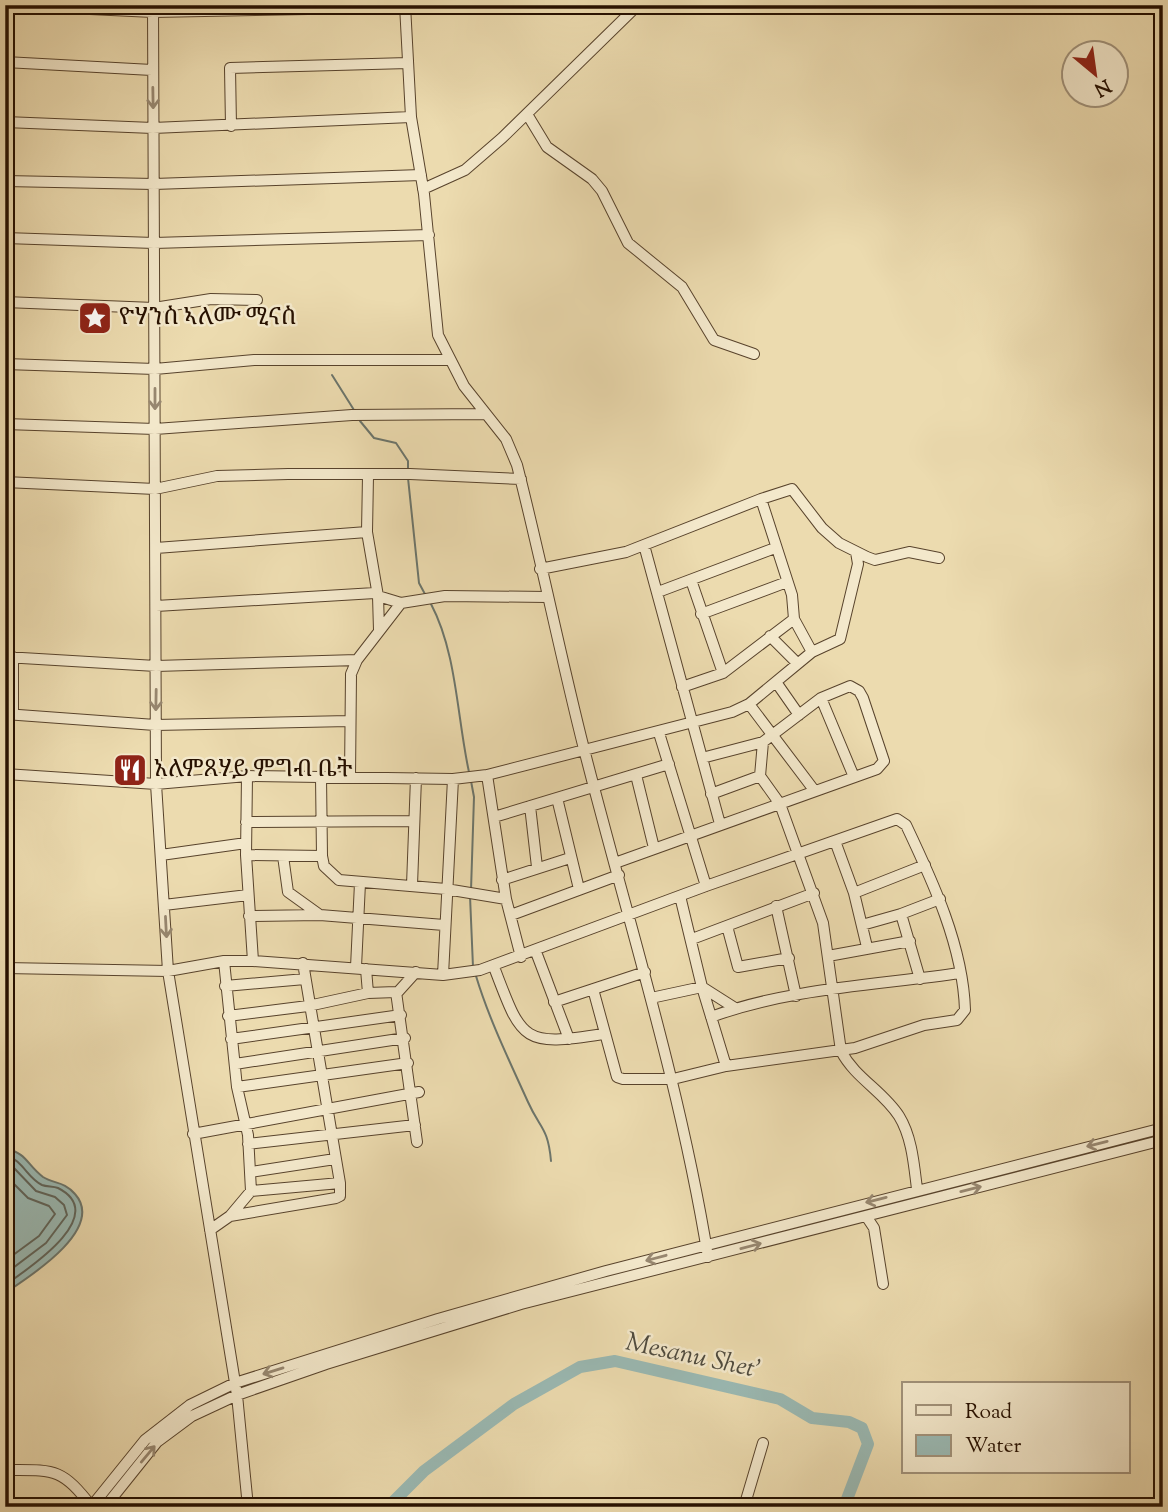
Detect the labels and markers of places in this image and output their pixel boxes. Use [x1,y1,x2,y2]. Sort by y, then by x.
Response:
place icon: ዮሃንስ ኣለሙ ሚናስ [76,299,114,337]
place label: ዮሃንስ ኣለሙ ሚናስ [119,301,296,335]
restaurant icon: አለምጸሃይ ምግብ ቤት [111,751,149,789]
place label: አለምጸሃይ ምግብ ቤት [154,753,353,787]

